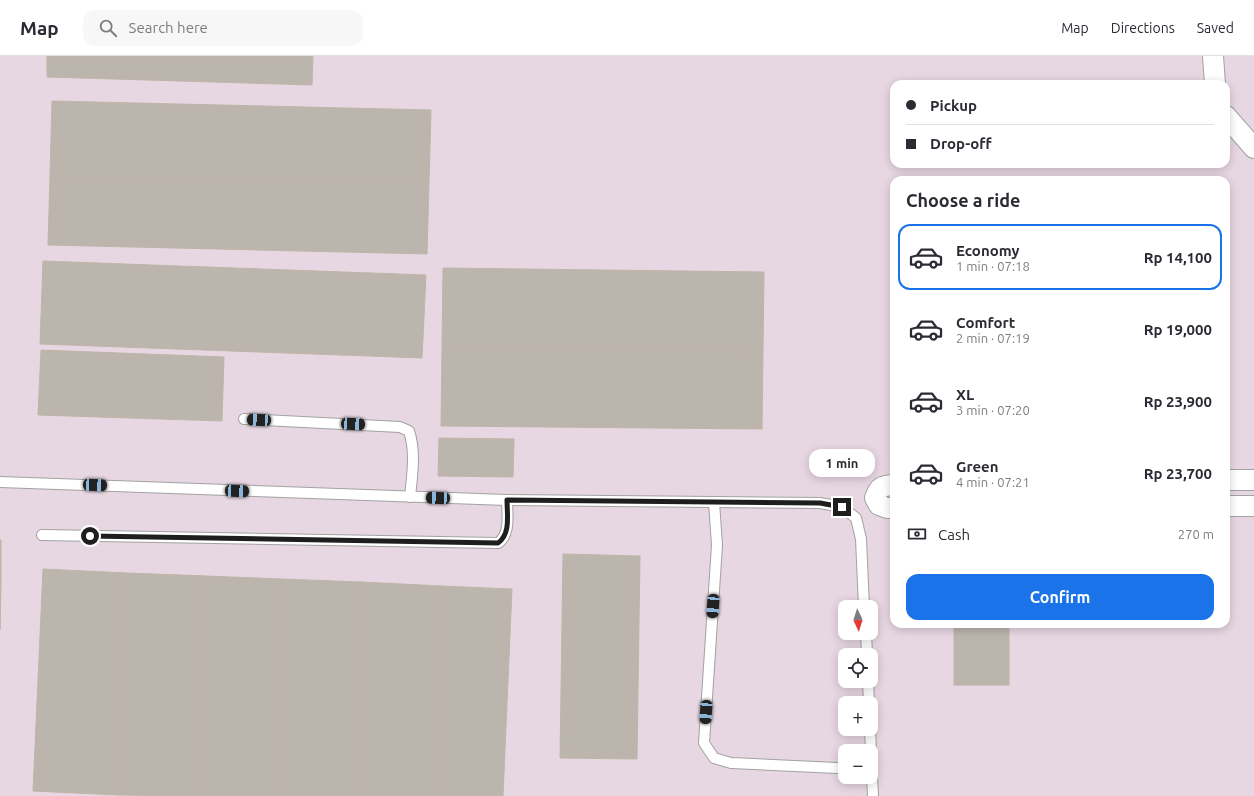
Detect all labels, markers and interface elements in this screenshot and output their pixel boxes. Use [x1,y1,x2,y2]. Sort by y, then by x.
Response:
search box [83,10,363,46]
text: Map [20,17,59,39]
icon: search [97,17,119,39]
text: Search here [129,19,208,36]
text: Map [1061,20,1089,36]
text: Directions [1111,20,1175,36]
text: Saved [1197,20,1234,36]
text: Pickup [930,97,977,114]
text: Drop-off [930,135,992,152]
text: Choose a ride [906,190,1020,210]
icon: car [908,239,944,275]
text: Economy [956,242,1020,259]
text: Rp 14,100 [1144,249,1212,266]
text: 1 min · 07:18 [956,259,1030,273]
icon: car [908,311,944,347]
text: Comfort [956,314,1015,331]
text: Rp 19,000 [1144,321,1212,338]
text: 2 min · 07:19 [956,331,1030,345]
icon: car [908,383,944,419]
text: XL [956,386,974,403]
text: Rp 23,900 [1144,393,1212,410]
text: 3 min · 07:20 [956,403,1030,417]
car [247,413,271,427]
car [341,417,365,431]
callout: 1 min [809,449,875,477]
icon: car [908,455,944,491]
text: 1 min [826,456,858,470]
text: Green [956,458,998,475]
text: Rp 23,700 [1144,465,1212,482]
text: 4 min · 07:21 [956,475,1030,489]
car [83,479,107,491]
car [225,485,249,497]
car [426,492,450,504]
route end [833,498,851,516]
icon: cash [906,523,928,545]
text: Cash [938,526,970,543]
route start [81,527,99,545]
text: 270 m [1178,527,1214,541]
button: Confirm [906,574,1214,620]
car [706,594,720,618]
north arrow [838,600,878,640]
map controls [838,600,878,784]
button: locate [838,648,878,688]
button: + [838,696,878,736]
car [699,700,713,724]
button: − [838,744,878,784]

